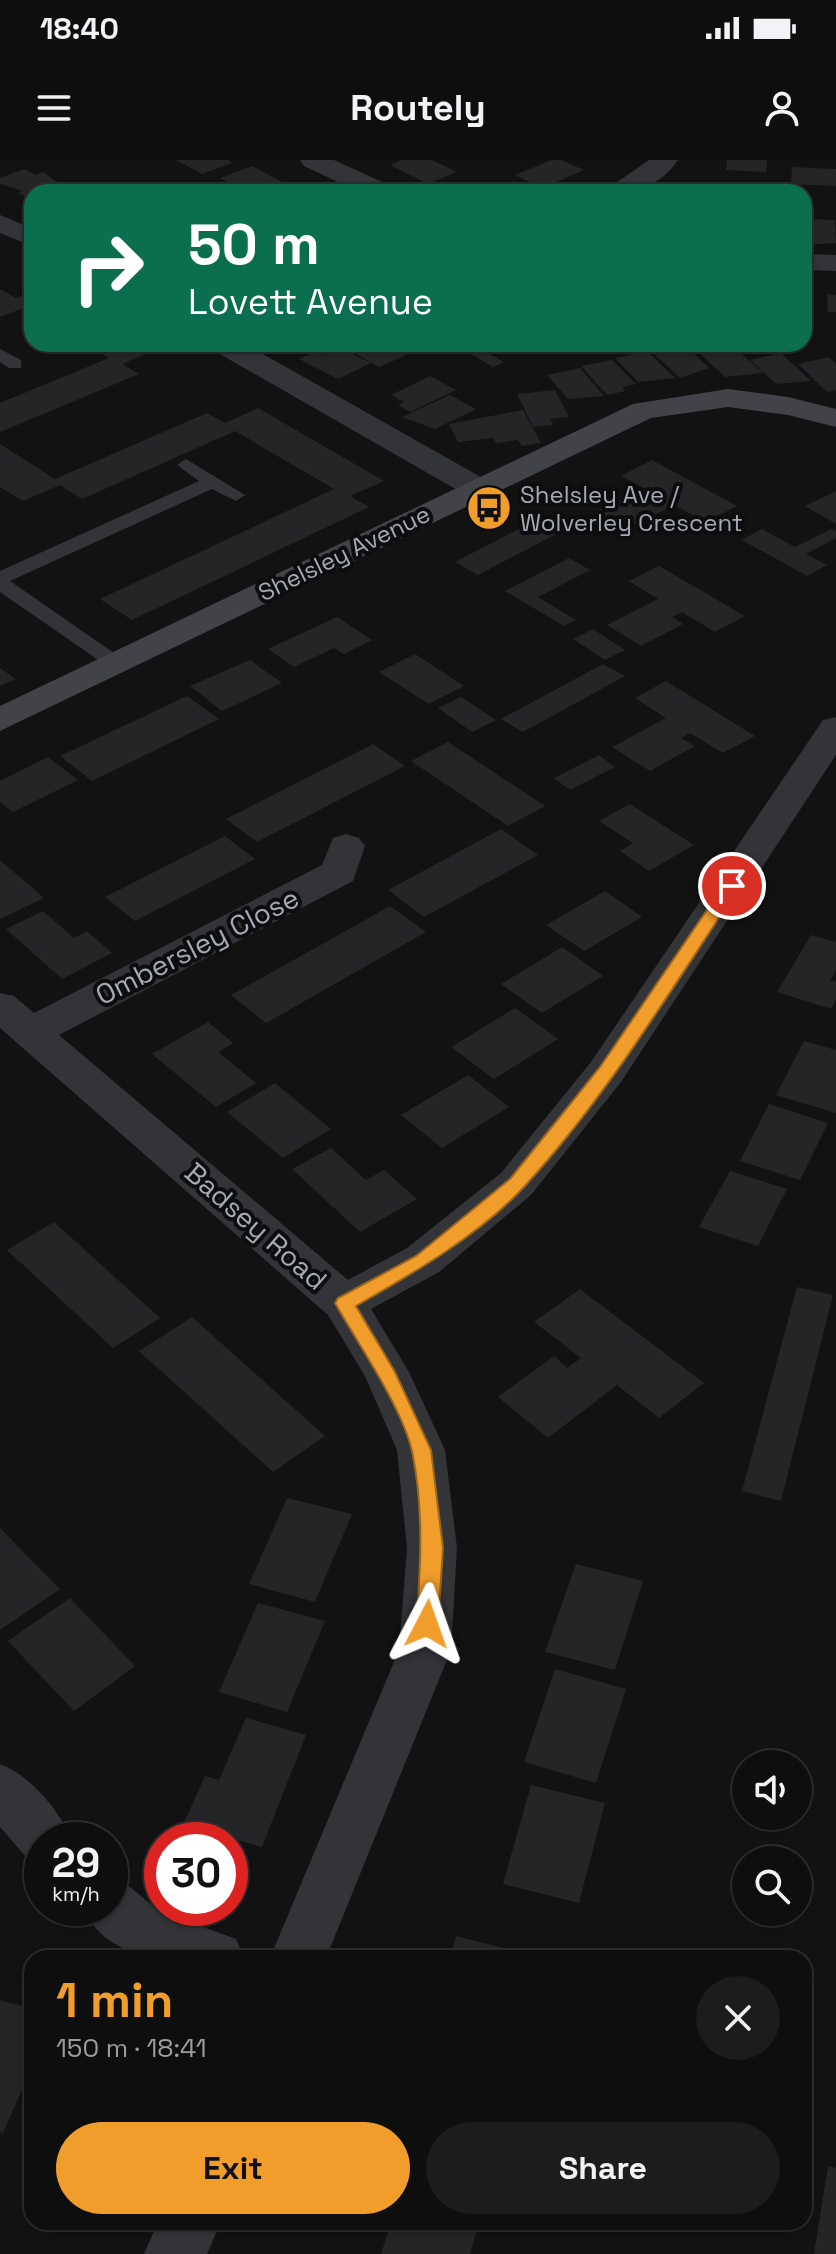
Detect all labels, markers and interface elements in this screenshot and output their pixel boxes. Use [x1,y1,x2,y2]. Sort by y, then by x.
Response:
text: 18:40 [40,9,119,48]
text: Routely [350,85,486,131]
icon: menu [32,86,76,130]
icon: person [760,86,804,130]
text: 50 m [188,209,320,280]
icon: right [56,216,160,320]
text: Lovett Avenue [188,279,433,325]
place label: Shelsley Ave / Wolverley Crescent [520,479,743,538]
bus stop icon: Shelsley Ave / Wolverley Crescent [465,484,513,532]
street label: Shelsley Avenue [253,498,435,608]
pin [698,852,766,920]
icon: arrive [710,864,754,908]
street label: Ombersley Close [89,879,305,1013]
street label: Badsey Road [178,1154,334,1298]
position arrow [385,1582,469,1666]
map controls [732,1750,812,1926]
button: sound [732,1750,812,1830]
speed limit sign: 30 [144,1822,248,1926]
text: 29 [52,1838,100,1889]
button: search [732,1846,812,1926]
text: km/h [52,1881,100,1907]
text: 1 min [56,1970,173,2031]
button: close [696,1976,780,2060]
text: 150 m · 18:41 [56,2031,207,2065]
button: Exit [56,2122,410,2214]
button: Share [426,2122,780,2214]

